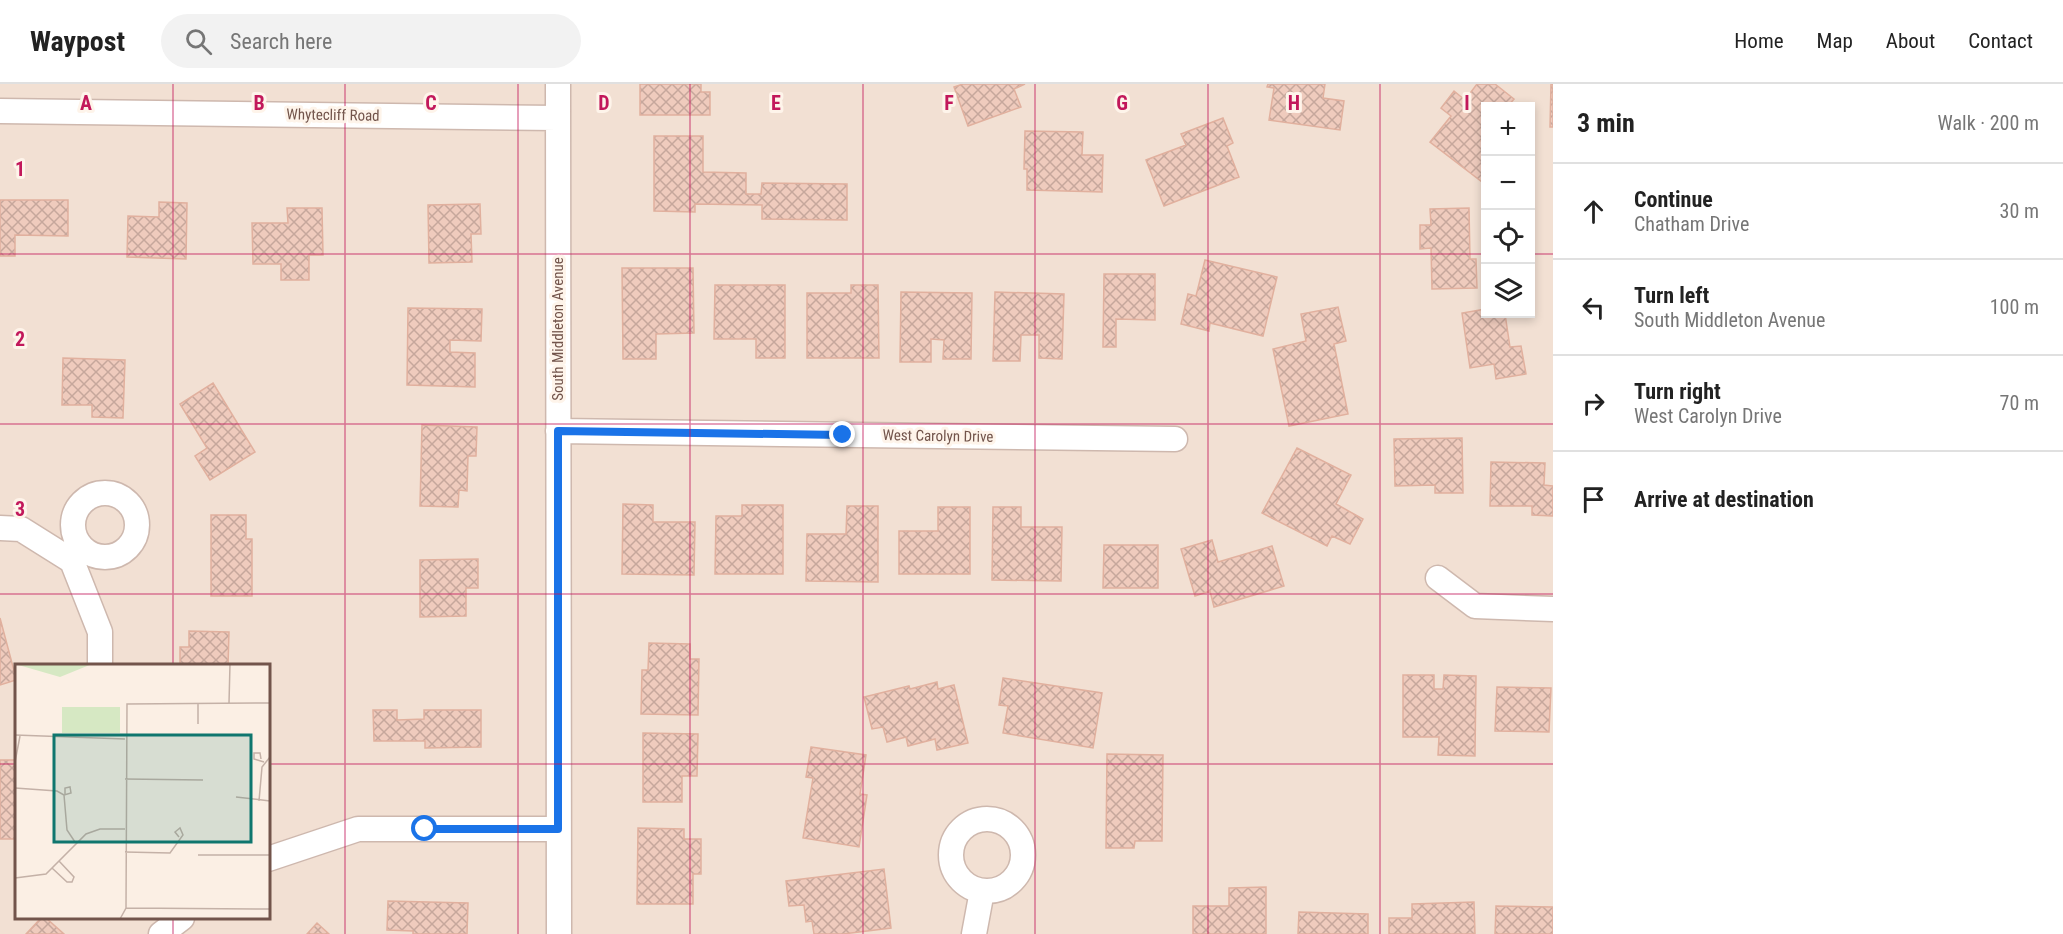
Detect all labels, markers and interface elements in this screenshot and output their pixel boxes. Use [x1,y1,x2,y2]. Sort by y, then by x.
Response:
search box [161,14,581,68]
text: Waypost [30,25,125,58]
icon: search [182,25,215,58]
text: Search here [230,29,332,54]
text: Home [1734,29,1784,53]
text: Map [1817,29,1853,53]
text: About [1886,29,1935,53]
text: Contact [1968,29,2033,53]
text: A [80,91,92,115]
text: B [253,91,265,115]
text: C [425,91,437,115]
text: D [598,91,610,115]
text: E [771,91,781,115]
text: F [944,91,954,115]
text: G [1116,91,1128,115]
text: H [1288,91,1300,115]
text: I [1464,91,1470,115]
map controls [1481,102,1535,318]
button: + [1481,102,1535,156]
street label: Whytecliff Road [286,105,380,125]
text: 3 min [1577,108,1635,138]
text: Walk · 200 m [1938,111,2039,135]
button: − [1481,156,1535,210]
text: 1 [15,157,25,181]
text: Continue [1634,187,1713,212]
icon: ahead [1577,195,1610,228]
text: 30 m [2000,199,2039,223]
button: locate [1481,210,1535,264]
text: Chatham Drive [1634,212,1749,236]
street label: South Middleton Avenue [549,257,567,401]
button: layers [1481,264,1535,318]
text: Turn left [1634,283,1709,308]
icon: left [1577,291,1610,324]
text: 100 m [1990,295,2039,319]
text: South Middleton Avenue [1634,308,1825,332]
text: 2 [15,327,25,351]
text: Turn right [1634,379,1721,404]
icon: right [1577,387,1610,420]
text: 70 m [2000,391,2039,415]
text: West Carolyn Drive [1634,404,1782,428]
route end [829,421,855,447]
street label: West Carolyn Drive [882,426,994,446]
icon: arrive [1577,483,1610,516]
text: Arrive at destination [1634,487,1814,512]
text: 3 [15,497,25,521]
inset map [15,664,270,919]
route start [411,815,437,841]

